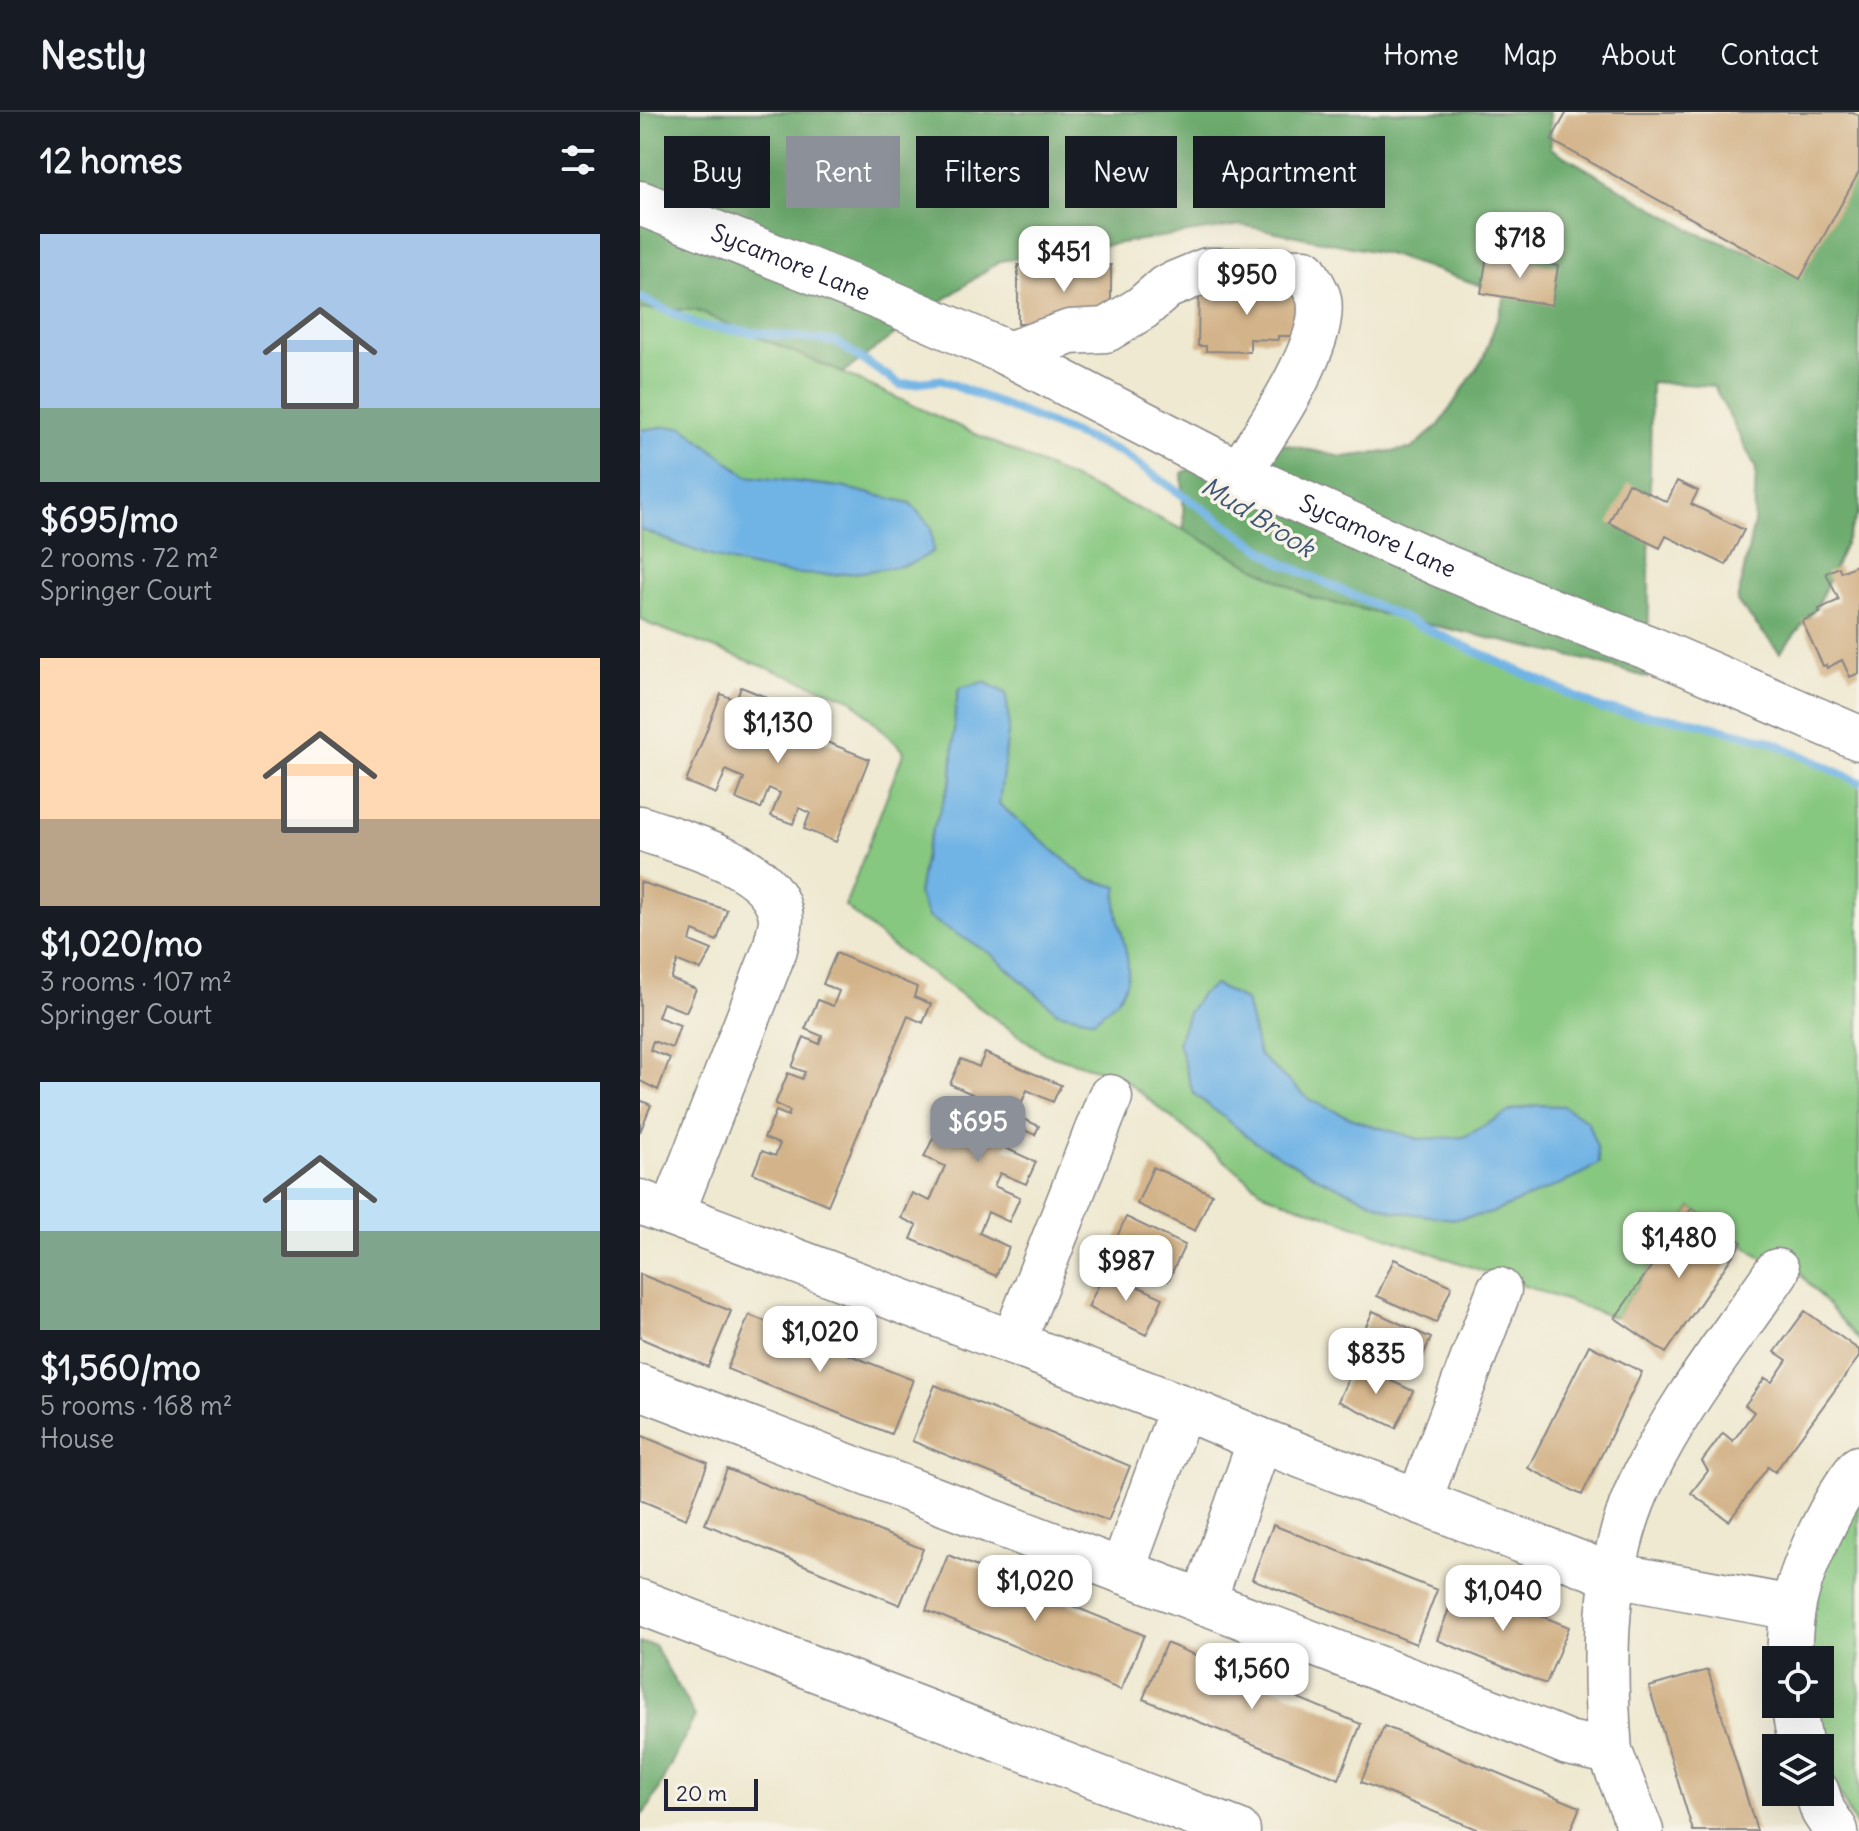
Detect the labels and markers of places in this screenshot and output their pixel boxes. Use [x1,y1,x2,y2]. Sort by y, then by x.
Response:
pin: $718 [1473,212,1567,280]
pin: $451 [1017,226,1111,294]
pin: $950 [1200,249,1294,317]
pin: $1,130 [713,697,843,765]
pin: $695 [931,1096,1025,1164]
pin: $1,480 [1614,1212,1744,1280]
pin: $987 [1079,1235,1173,1303]
pin: $1,020 [755,1306,885,1374]
pin: $835 [1329,1328,1423,1396]
pin: $1,020 [970,1555,1100,1623]
pin: $1,040 [1438,1565,1568,1633]
pin: $1,560 [1187,1643,1317,1711]

